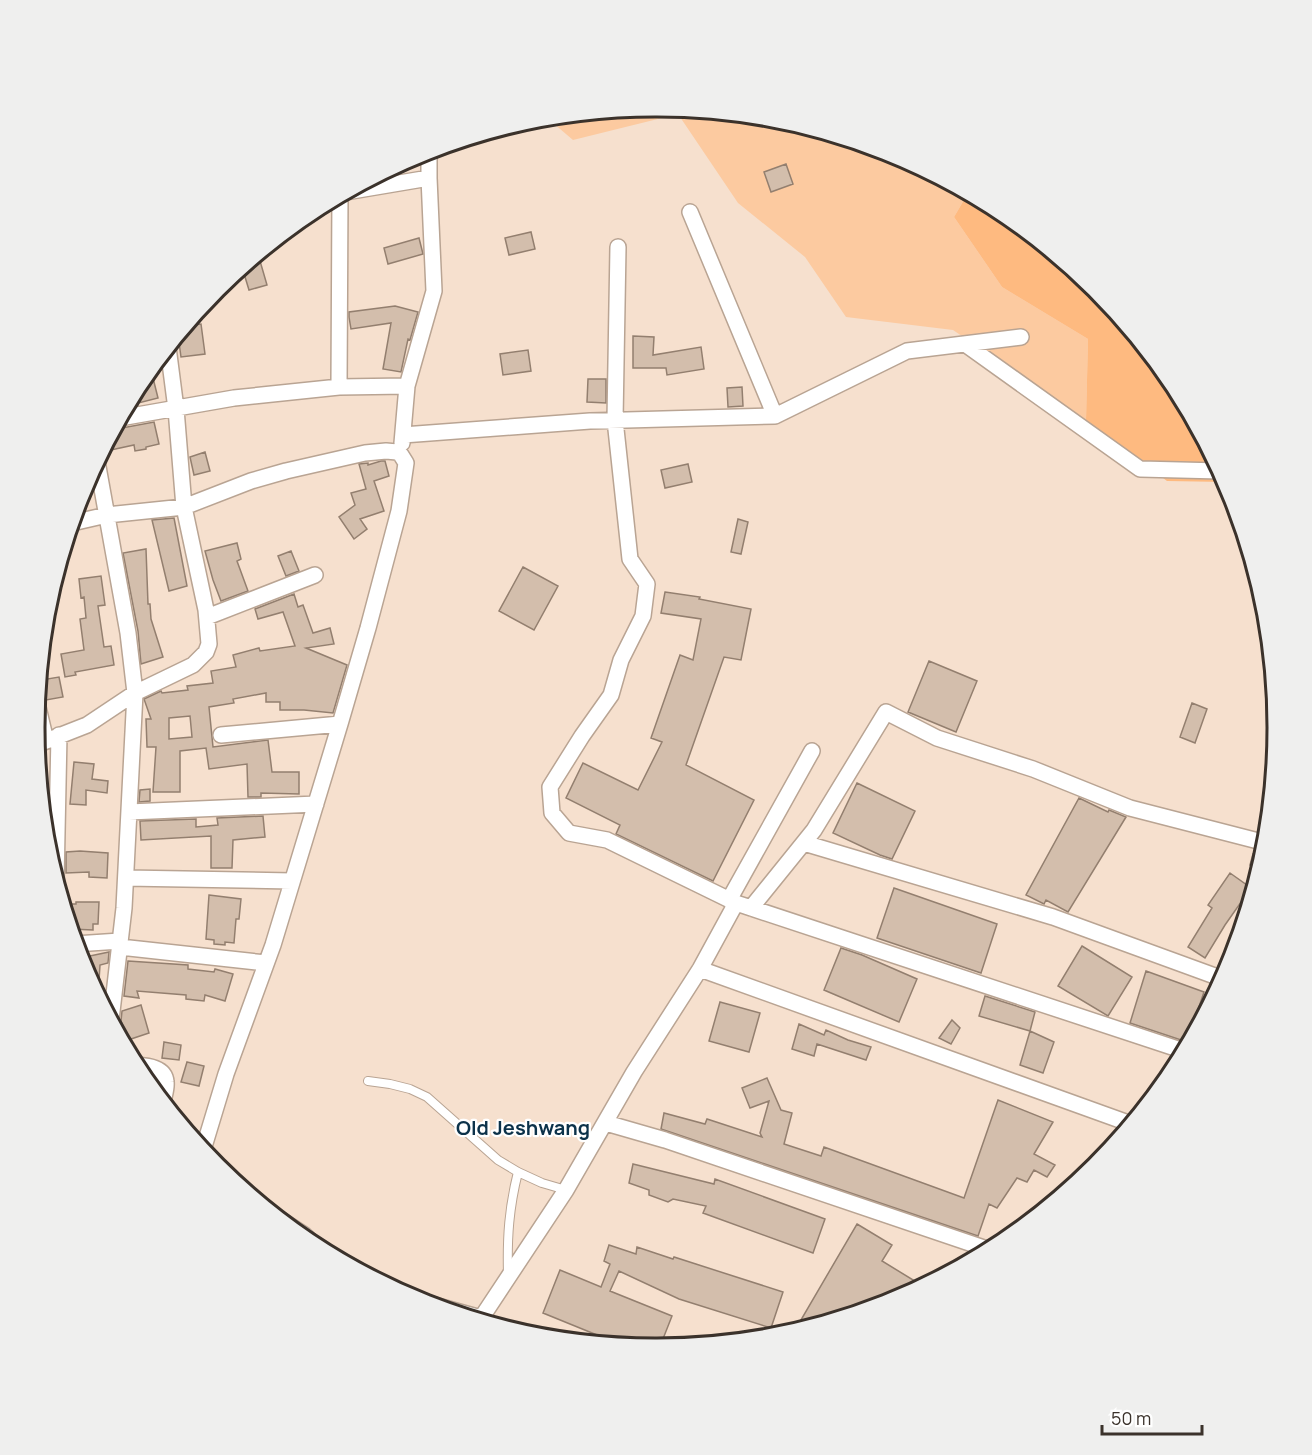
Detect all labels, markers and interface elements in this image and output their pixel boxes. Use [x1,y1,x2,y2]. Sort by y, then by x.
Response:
district label: Old Jeshwang [456,1114,590,1141]
scale bar [1102,1398,1202,1436]
text: 50 m [1111,1406,1151,1430]

